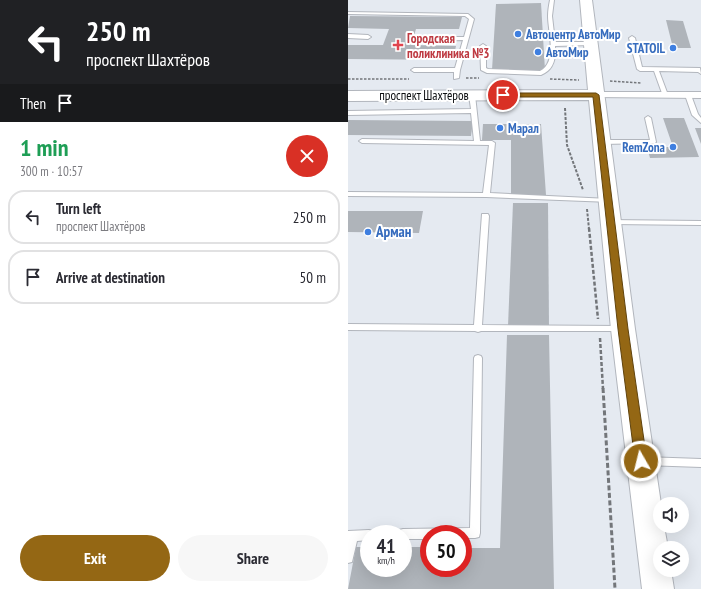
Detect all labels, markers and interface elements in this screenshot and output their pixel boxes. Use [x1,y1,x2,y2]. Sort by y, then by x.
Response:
text: 250 m [86,12,150,49]
icon: left [20,16,72,68]
place label: Автоцентр АвтоМир [525,26,621,43]
marker: Автоцентр АвтоМир [513,29,523,39]
place label: Городская поликлиника №3 [407,30,490,62]
marker: Городская поликлиника №3 [392,39,404,51]
place label: STATOIL [627,40,665,57]
marker: STATOIL [668,43,678,53]
place label: АвтоМир [545,44,589,61]
marker: АвтоМир [533,47,543,57]
text: проспект Шахтёров [86,48,210,71]
pin [486,78,520,112]
icon: arrive [492,84,514,106]
street label: проспект Шахтёров [379,87,469,104]
icon: arrive [54,92,76,114]
text: Then [20,94,46,113]
place label: Марал [508,120,539,137]
marker: Марал [495,123,505,133]
text: 1 min [20,132,68,163]
button: close [286,135,328,177]
place label: RemZona [622,139,665,156]
marker: RemZona [668,142,678,152]
text: 300 m · 10:57 [20,163,83,180]
text: Turn left [56,199,101,218]
icon: left [22,206,44,228]
text: 250 m [293,208,326,227]
text: проспект Шахтёров [56,218,146,235]
place label: Арман [375,222,412,241]
marker: Арман [363,227,373,237]
icon: arrive [22,266,44,288]
text: Arrive at destination [56,268,165,287]
text: 50 m [300,268,326,287]
position arrow [620,440,662,482]
map controls [653,497,689,577]
button: sound [653,497,689,533]
speed limit sign: 50 [420,525,472,577]
text: 41 [376,533,396,559]
button: Exit [20,535,170,581]
button: Share [178,535,328,581]
button: layers [653,541,689,577]
text: km/h [377,554,395,567]

